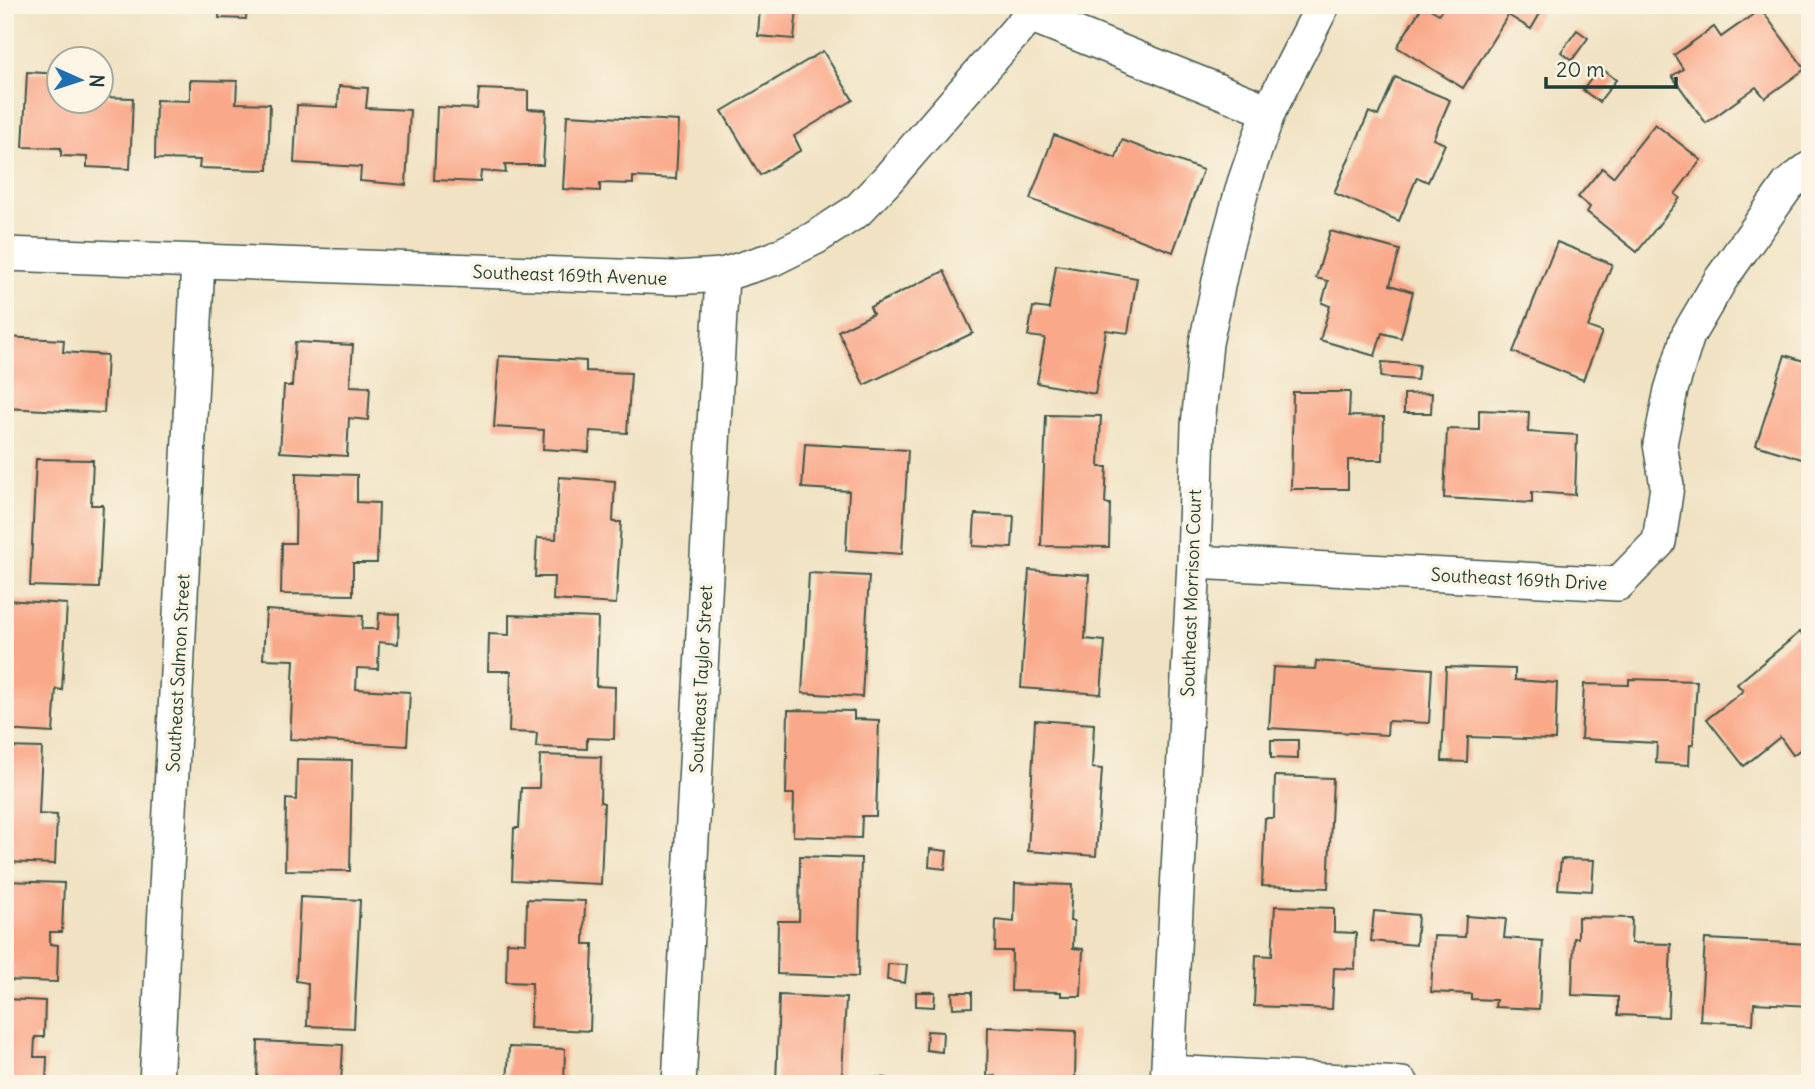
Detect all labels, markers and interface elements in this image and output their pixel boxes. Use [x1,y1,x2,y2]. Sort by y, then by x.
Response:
north arrow [46,46,116,116]
scale bar [1546,46,1675,90]
text: 20 m [1556,56,1605,83]
text: N [85,74,109,88]
street label: Southeast 169th Avenue [472,260,668,290]
street label: Southeast Morrison Court [1176,489,1206,697]
street label: Southeast 169th Drive [1430,563,1608,595]
street label: Southeast Salmon Street [161,573,195,773]
street label: Southeast Taylor Street [685,584,717,774]

